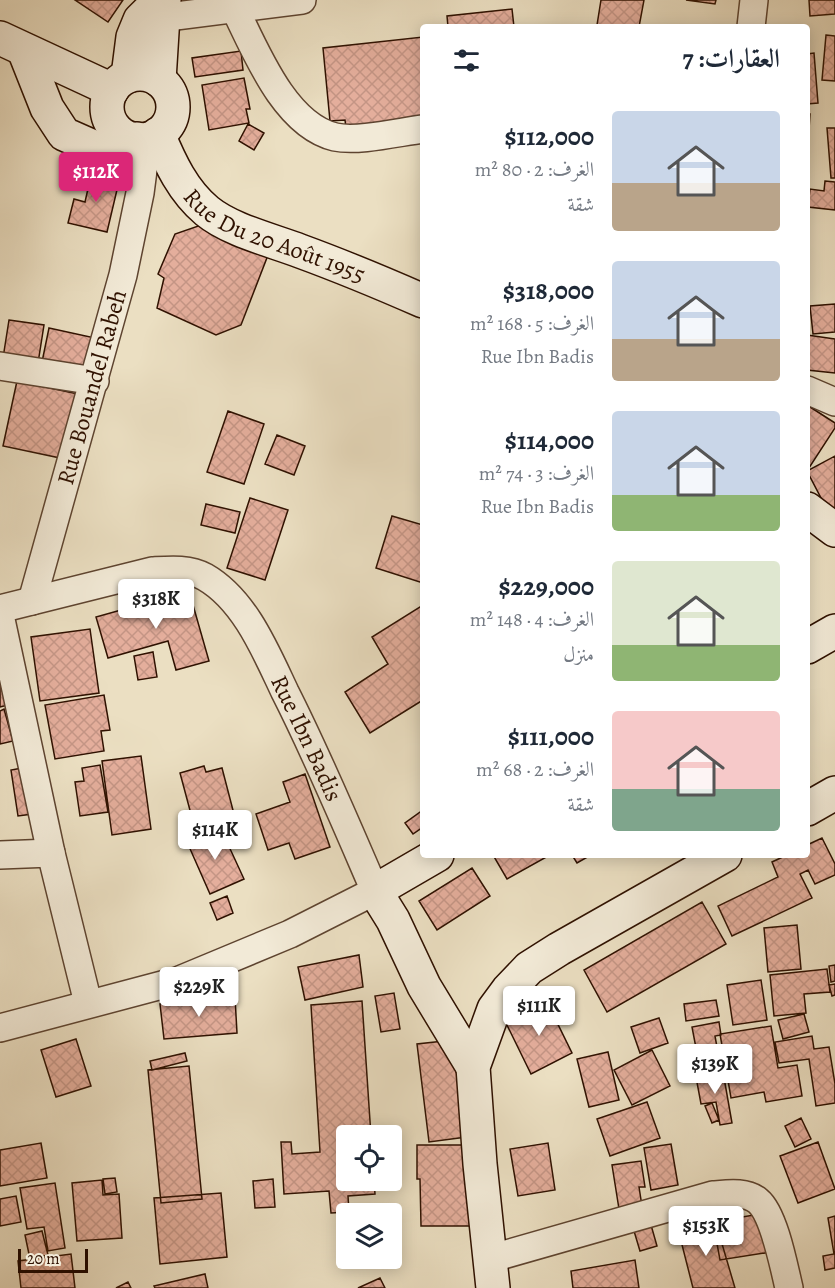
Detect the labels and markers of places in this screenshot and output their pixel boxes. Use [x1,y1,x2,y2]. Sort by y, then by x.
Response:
pin: $112K [54,152,138,203]
pin: $318K [114,579,198,630]
pin: $114K [173,810,257,861]
pin: $229K [157,967,241,1018]
pin: $111K [497,986,581,1037]
pin: $139K [673,1044,757,1095]
pin: $153K [664,1206,748,1257]

